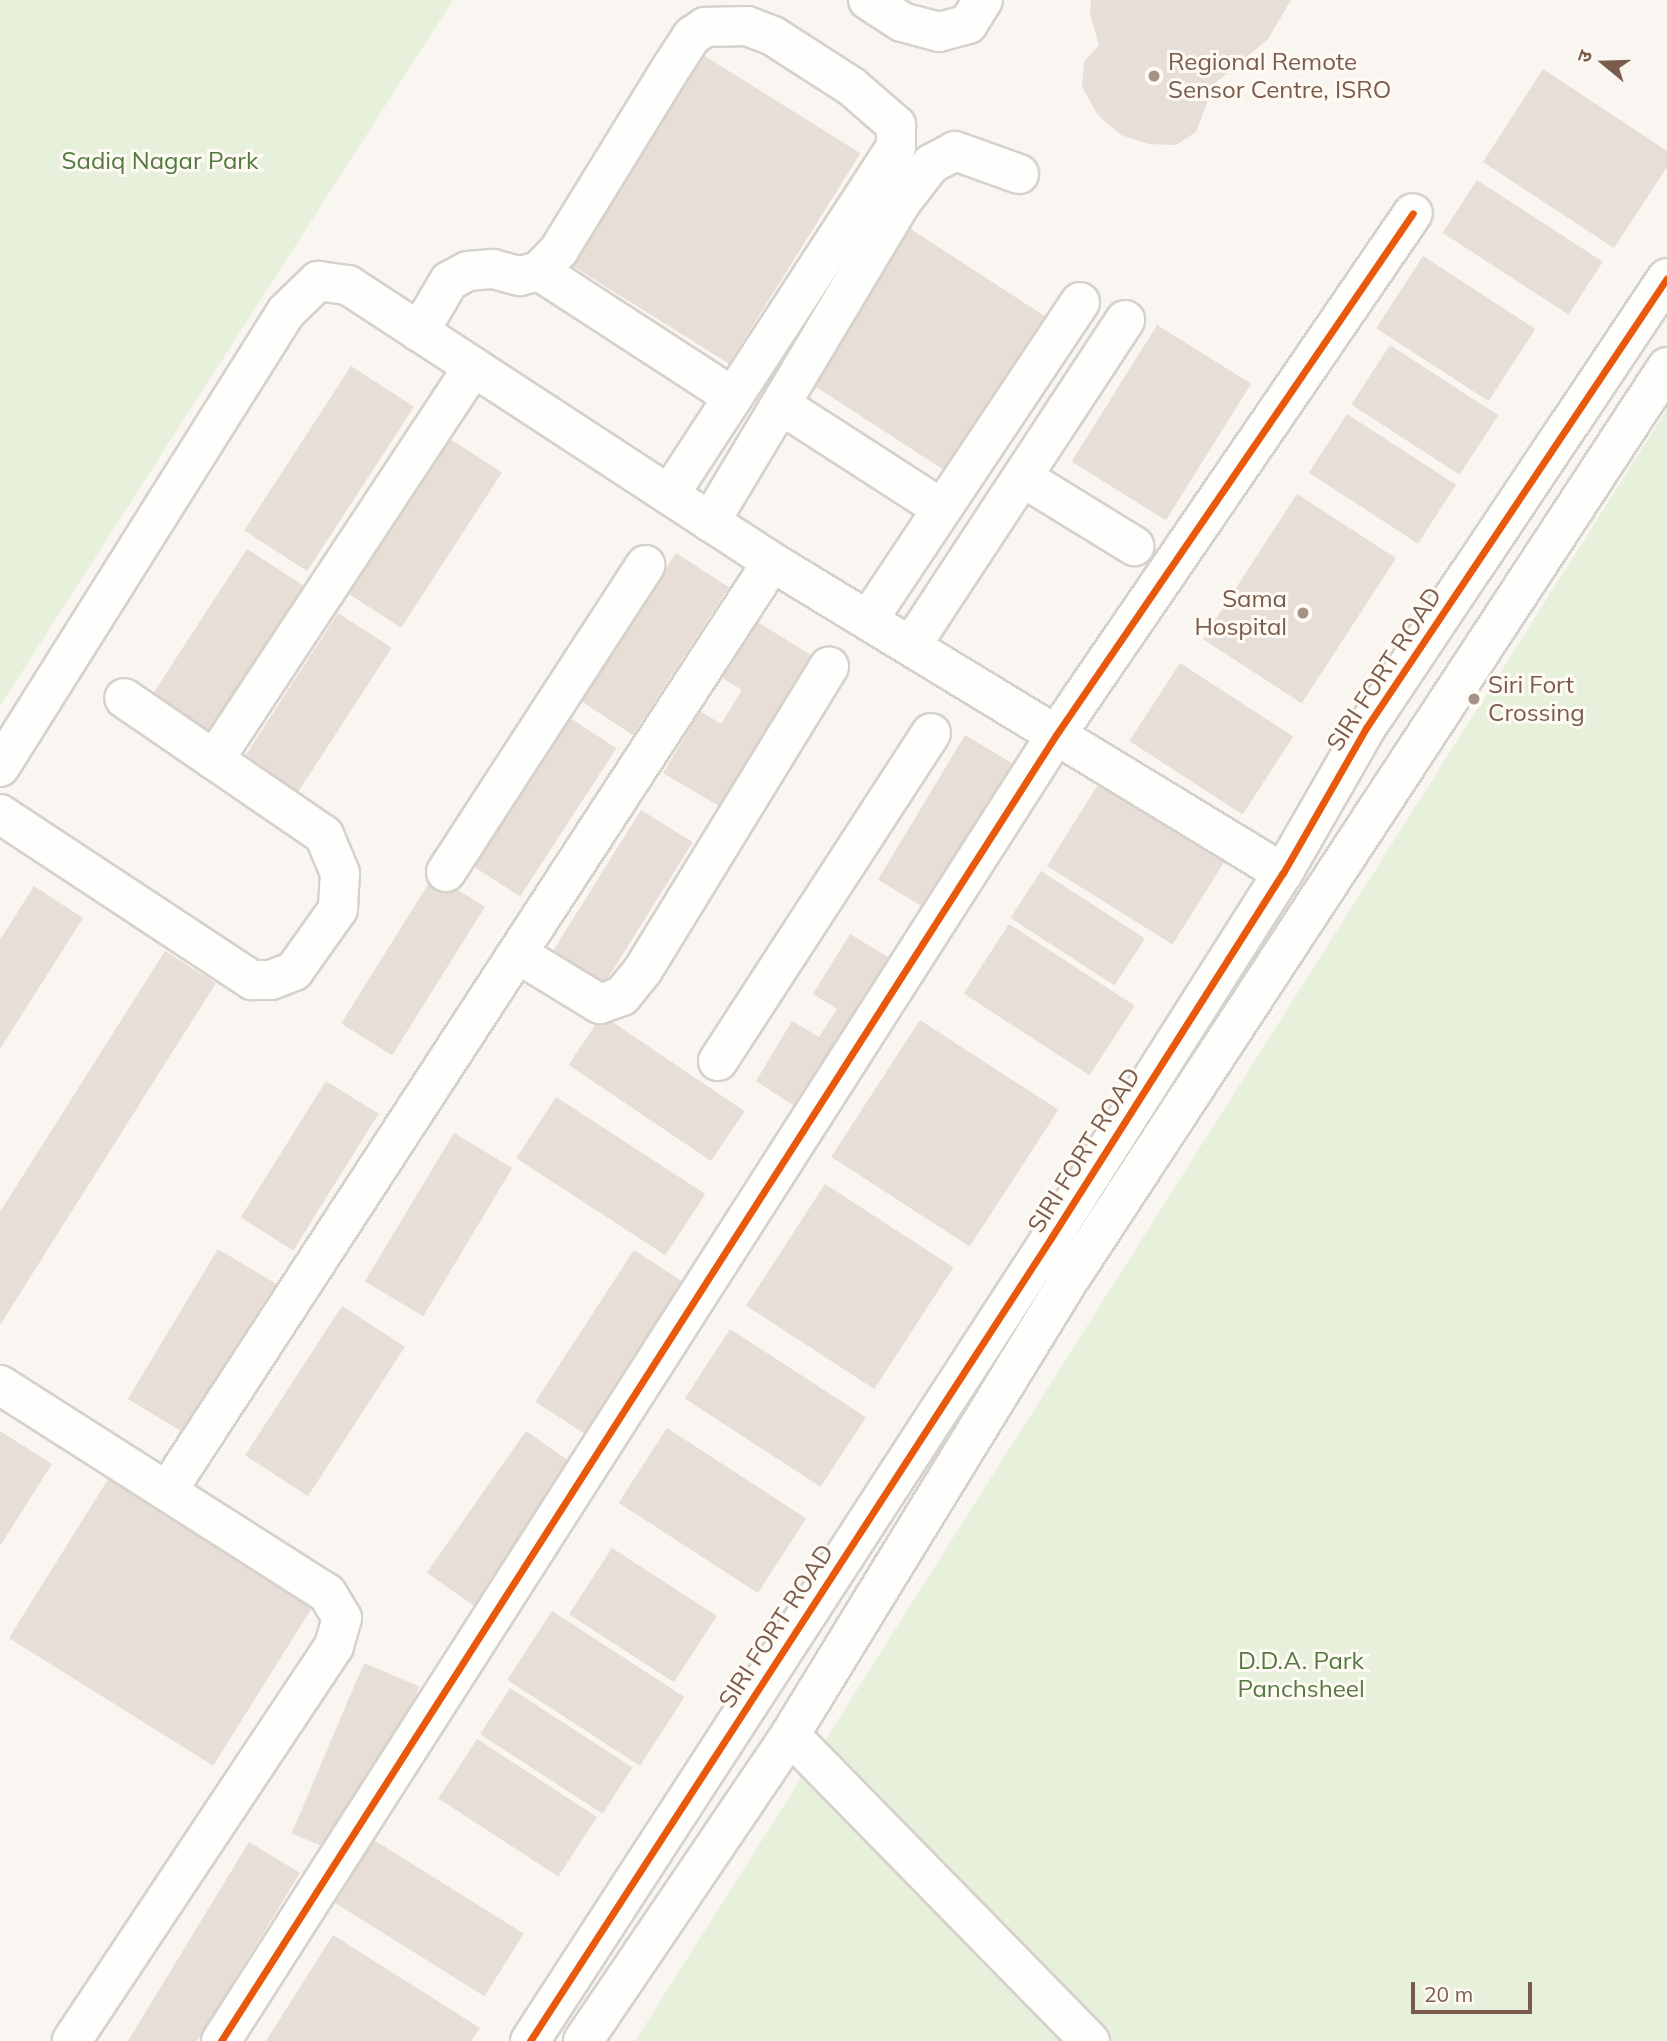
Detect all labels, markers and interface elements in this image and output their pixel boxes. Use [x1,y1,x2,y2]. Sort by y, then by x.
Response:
north arrow [1569,28,1639,98]
text: उ [1571,47,1597,65]
place label: Regional Remote Sensor Centre, ISRO [1168,48,1391,104]
marker: Regional Remote Sensor Centre, ISRO [1146,68,1162,84]
park label: Sadiq Nagar Park [62,147,258,175]
street label: SIRI FORT ROAD [1320,582,1448,756]
place label: Sama Hospital [1194,585,1287,641]
marker: Sama Hospital [1293,603,1313,623]
place label: Siri Fort Crossing [1488,671,1585,727]
marker: Siri Fort Crossing [1466,691,1482,707]
street label: SIRI FORT ROAD [1022,1062,1146,1238]
street label: SIRI FORT ROAD [712,1539,840,1713]
park label: D.D.A. Park Panchsheel [1237,1647,1365,1703]
scale bar [1415,1968,1536,2012]
text: 20 m [1424,1981,1473,2007]

